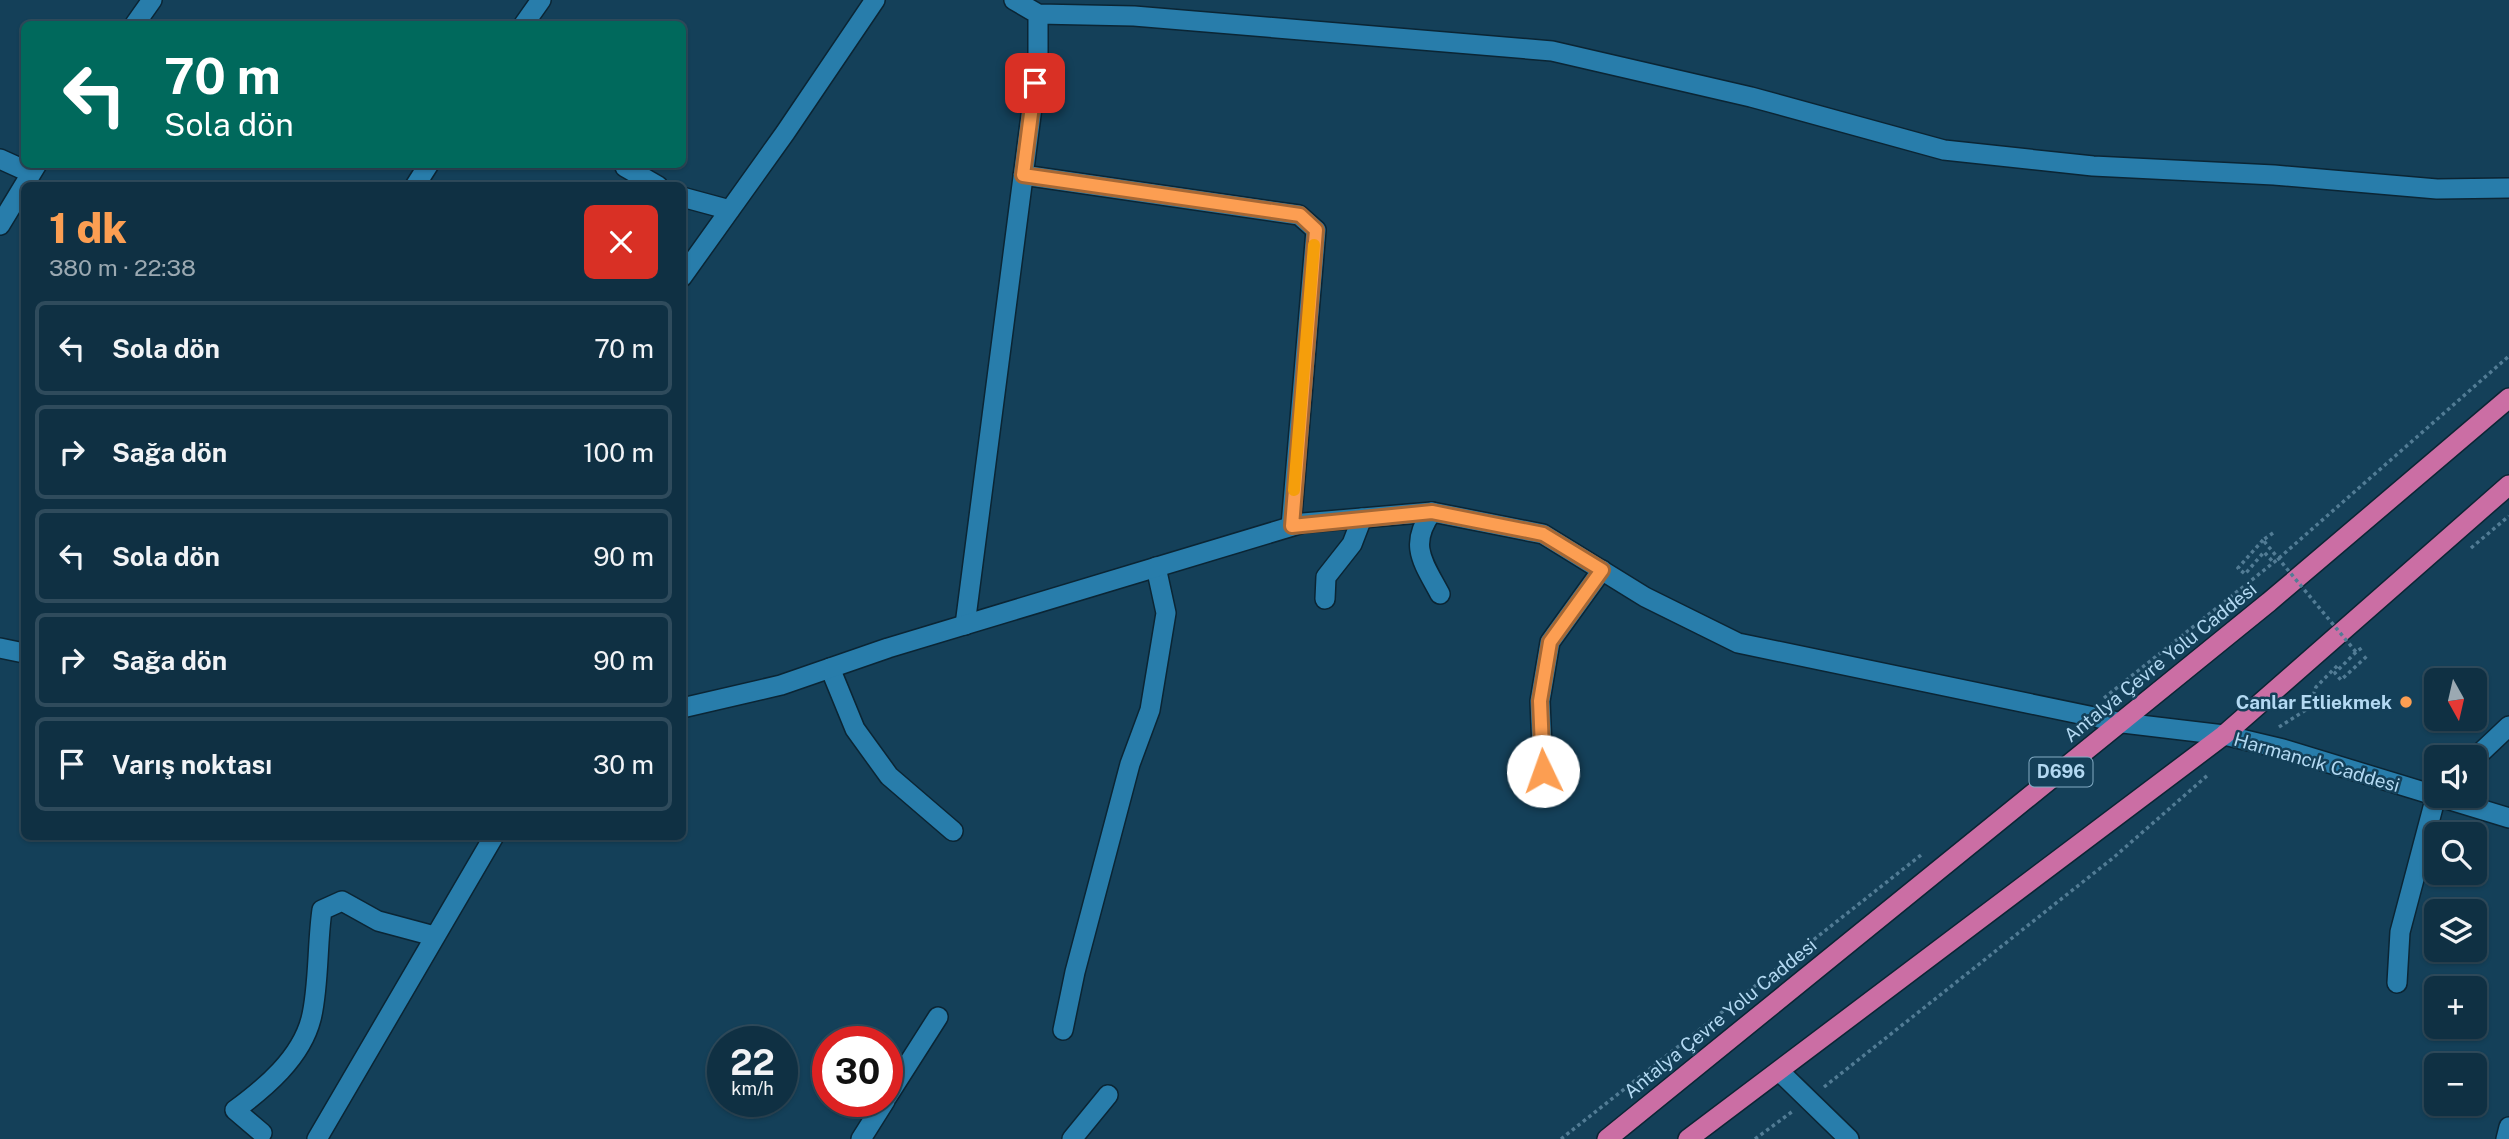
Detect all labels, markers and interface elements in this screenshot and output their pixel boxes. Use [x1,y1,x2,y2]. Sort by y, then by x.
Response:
text: 70 m [164,47,281,105]
icon: left [49,49,140,140]
pin [1005,53,1065,113]
icon: arrive [1016,64,1054,102]
text: Sola dön [164,106,294,143]
text: 1 dk [49,203,127,252]
button: close [584,205,658,279]
text: 380 m · 22:38 [49,254,196,281]
icon: left [53,329,91,367]
text: Sola dön [112,333,220,364]
text: 70 m [594,333,654,364]
icon: right [53,433,91,471]
text: Sağa dön [112,437,227,468]
text: 100 m [583,437,654,468]
icon: left [53,537,91,575]
text: Sola dön [112,541,220,572]
text: 90 m [593,541,654,572]
street label: Antalya Çevre Yolu Caddesi [2059,578,2261,746]
icon: right [53,641,91,679]
text: Sağa dön [112,645,227,676]
text: 90 m [593,645,654,676]
north arrow [2424,668,2487,732]
map controls [2424,668,2487,1116]
place label: Canlar Etliekmek [2236,691,2392,713]
marker: Canlar Etliekmek [2398,694,2414,710]
street label: Harmancık Caddesi [2232,728,2402,796]
position arrow [1506,734,1580,808]
icon: arrive [53,745,91,783]
button: sound [2424,745,2487,808]
text: Varış noktası [112,749,272,780]
text: 30 m [593,749,654,780]
road number: D696 [2030,758,2092,786]
button: search [2424,822,2487,885]
button: layers [2424,899,2487,962]
street label: Antalya Çevre Yolu Caddesi [1619,934,1821,1102]
button: + [2424,976,2487,1039]
speed limit sign: 30 [812,1026,903,1117]
text: 22 [730,1042,775,1083]
button: − [2424,1053,2487,1116]
text: km/h [731,1078,774,1099]

